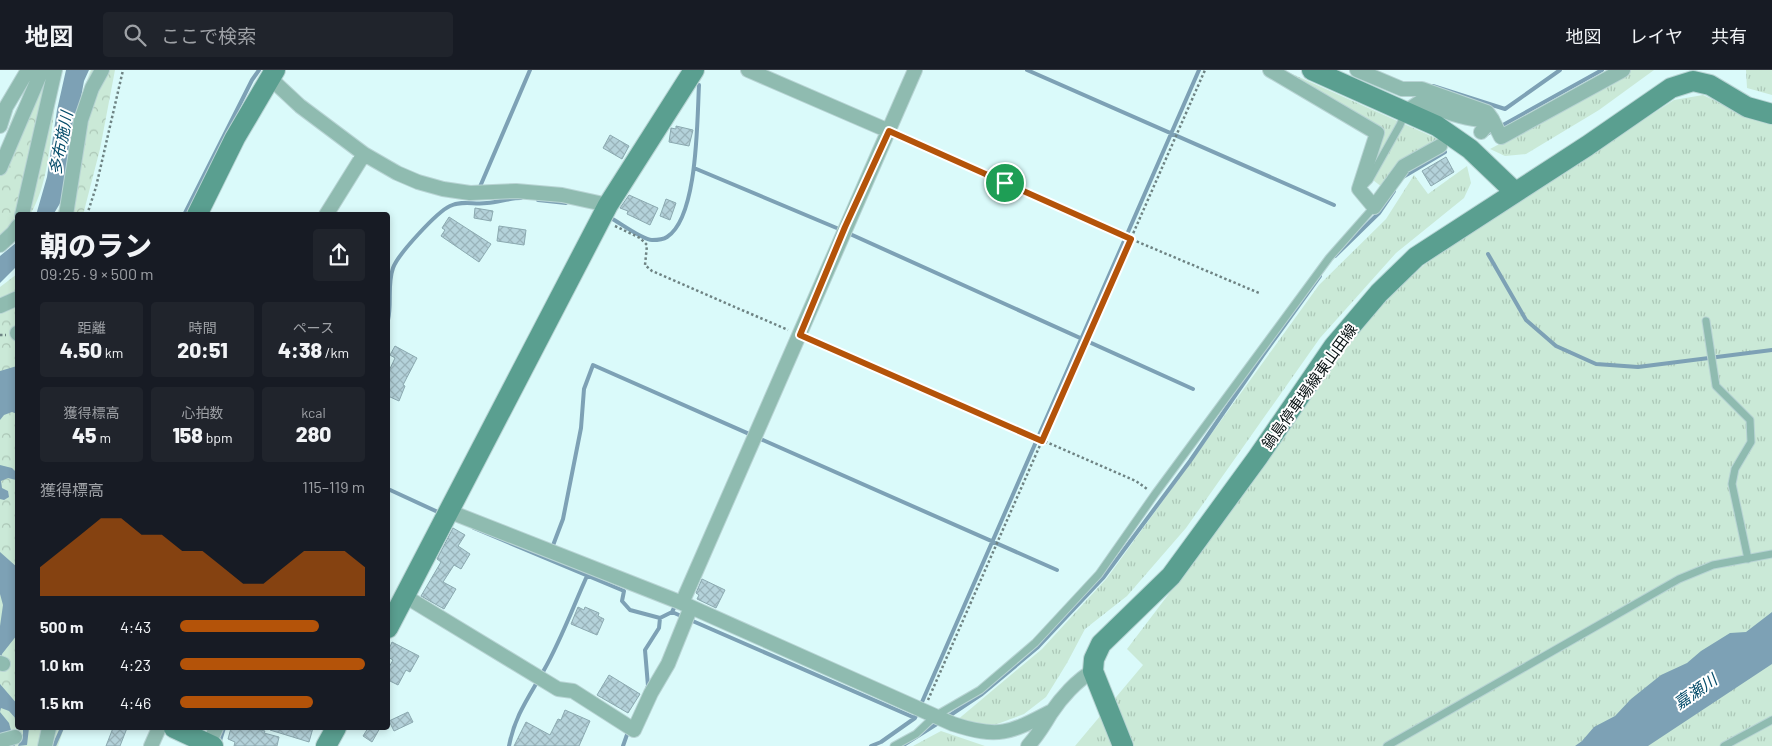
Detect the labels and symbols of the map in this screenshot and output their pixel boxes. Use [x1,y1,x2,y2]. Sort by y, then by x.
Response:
water label: 多布施川 [45,108,76,176]
pin [984,162,1026,204]
street label: 鍋島停車場線東山田線 [1258,320,1360,452]
water label: 嘉瀬川 [1670,668,1722,713]

